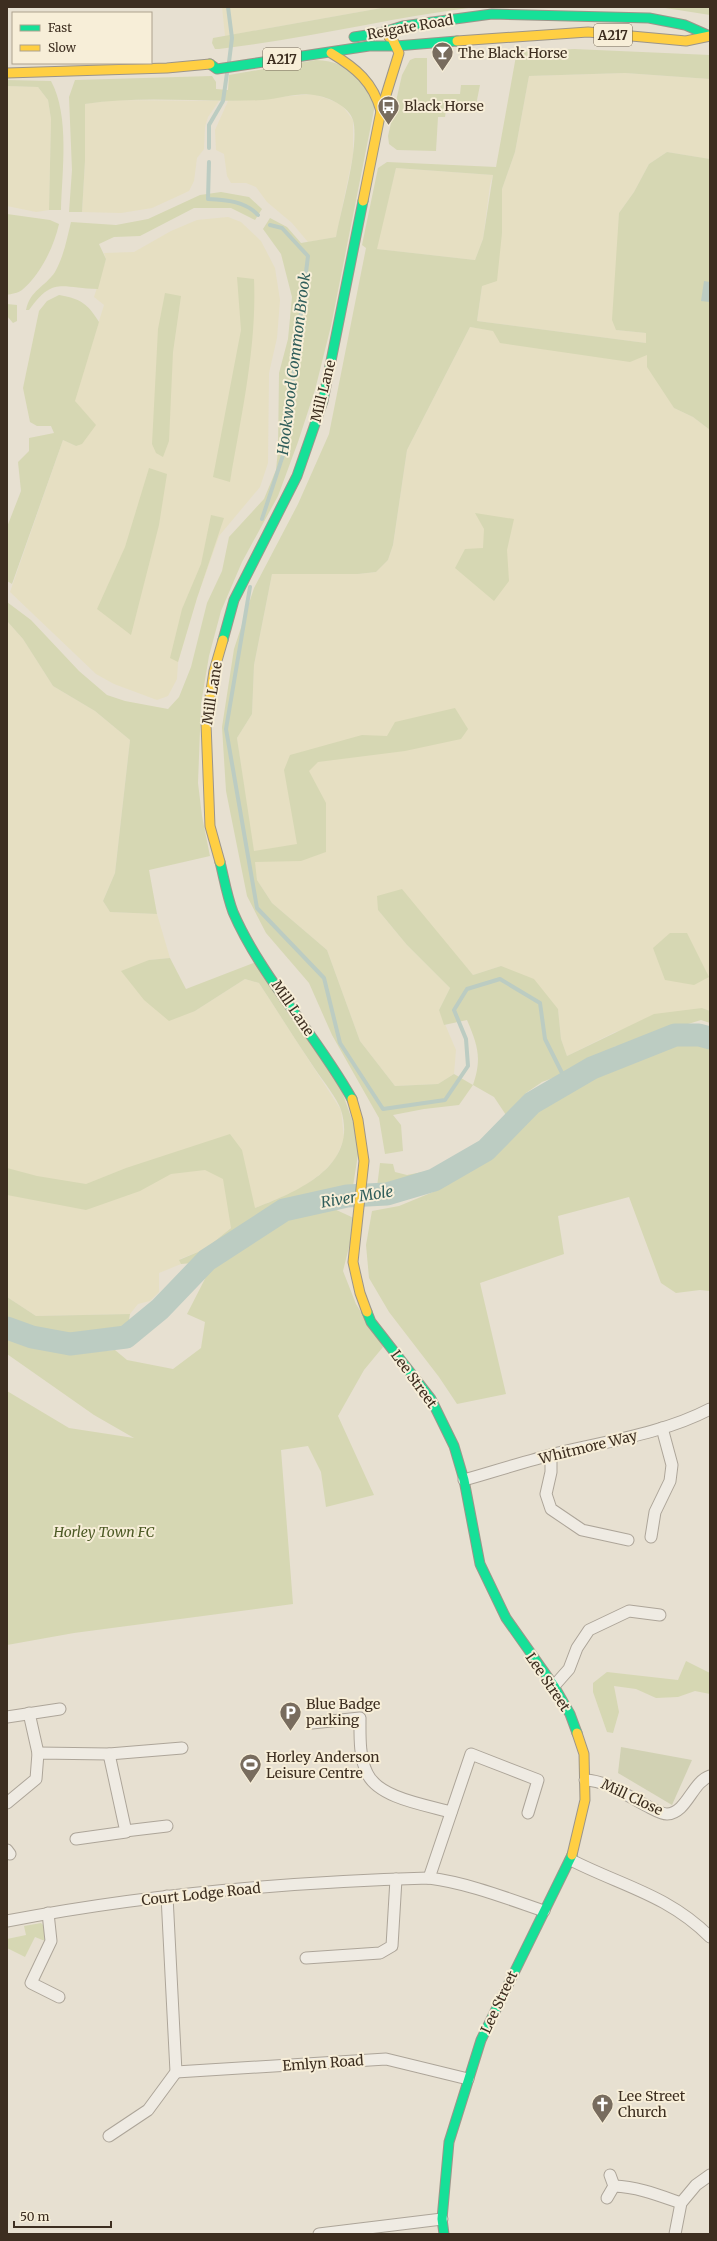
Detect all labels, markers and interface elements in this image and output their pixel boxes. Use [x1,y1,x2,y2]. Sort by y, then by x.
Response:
street label: Reigate Road [366,10,455,43]
legend [12,12,152,64]
text: Fast [48,20,72,35]
road number: A217 [594,24,632,46]
text: Slow [48,40,77,55]
bar icon: The Black Horse [429,40,455,73]
place label: The Black Horse [458,44,567,62]
road number: A217 [263,48,301,70]
bus stop icon: Black Horse [376,93,402,126]
place label: Black Horse [404,97,484,115]
water label: Hookwood Common Brook [273,271,314,457]
street label: Mill Lane [307,358,339,424]
street label: Mill Lane [198,660,226,726]
street label: Mill Lane [268,977,318,1039]
water label: River Mole [319,1181,395,1212]
street label: Lee Street [387,1347,441,1412]
street label: Whitmore Way [536,1426,640,1468]
park label: Horley Town FC [53,1523,155,1541]
street label: Lee Street [522,1649,575,1715]
place label: Blue Badge parking [306,1695,380,1729]
parking icon: Blue Badge parking [278,1699,304,1732]
place label: Horley Anderson Leisure Centre [266,1748,380,1782]
sports icon: Horley Anderson Leisure Centre [238,1752,264,1785]
street label: Mill Close [598,1775,666,1819]
street label: Court Lodge Road [141,1879,262,1909]
street label: Lee Street [477,1967,522,2036]
street label: Emlyn Road [282,2051,365,2075]
place label: Lee Street Church [618,2087,686,2121]
church icon: Lee Street Church [589,2091,615,2124]
scale bar [14,2203,111,2229]
text: 50 m [20,2209,49,2224]

